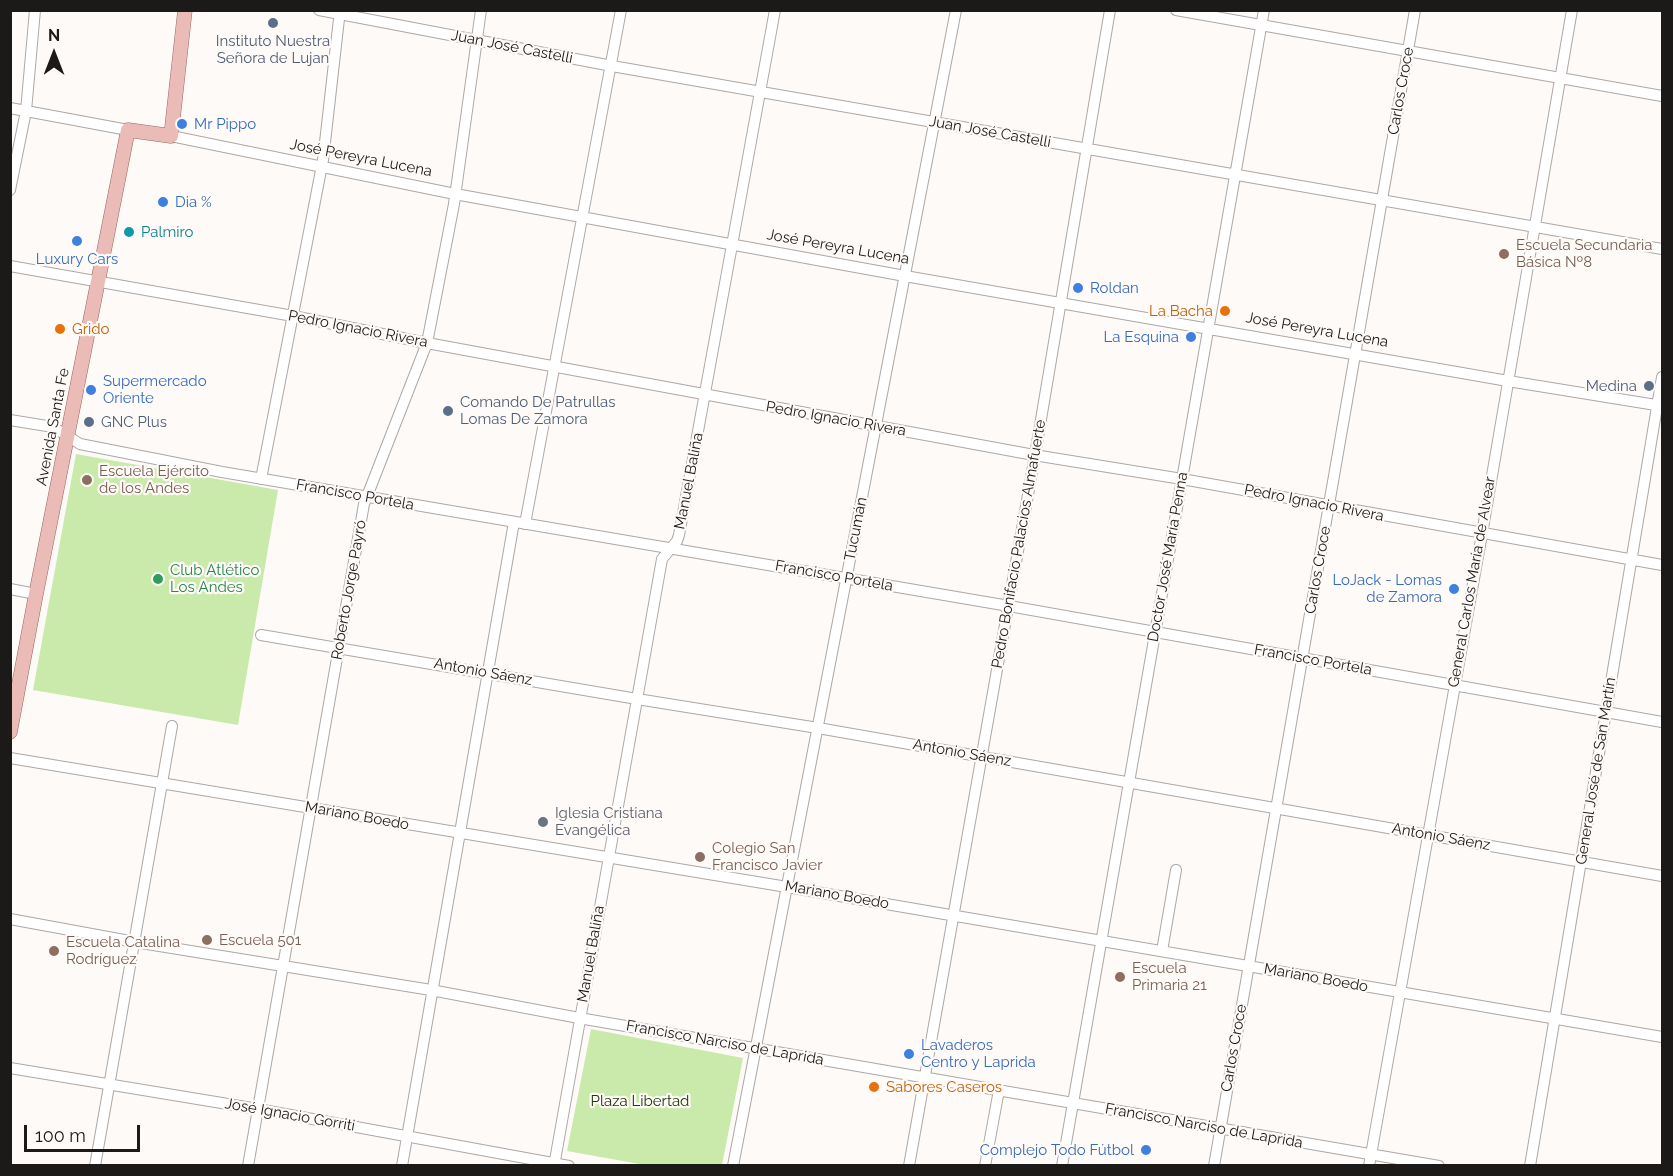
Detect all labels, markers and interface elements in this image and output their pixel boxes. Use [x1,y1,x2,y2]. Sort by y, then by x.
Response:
marker: Instituto Nuestra Señora de Lujan [266,16,280,30]
north arrow [24,24,84,84]
text: N [48,26,60,45]
street label: Juan José Castelli [450,26,574,68]
place label: Instituto Nuestra Señora de Lujan [216,32,330,67]
street label: Carlos Croce [1384,46,1418,136]
street label: Juan José Castelli [928,112,1052,152]
place label: Mr Pippo [194,115,256,133]
marker: Mr Pippo [175,117,189,131]
street label: José Pereyra Lucena [288,135,434,181]
place label: Dia % [175,193,212,211]
marker: Dia % [156,195,170,209]
place label: Palmiro [141,223,194,241]
marker: Palmiro [122,225,136,239]
street label: José Pereyra Lucena [765,226,911,268]
marker: Luxury Cars [70,234,84,248]
place label: Escuela Secundaria Básica Nº8 [1516,236,1652,271]
marker: Escuela Secundaria Básica Nº8 [1497,247,1511,261]
place label: Luxury Cars [36,250,118,268]
place label: Roldan [1090,279,1139,297]
marker: Roldan [1071,281,1085,295]
place label: La Bacha [1149,302,1213,320]
marker: La Bacha [1218,304,1232,318]
street label: Pedro Ignacio Rivera [287,307,429,351]
street label: José Pereyra Lucena [1244,309,1390,351]
place label: Grido [72,320,110,338]
marker: Grido [53,322,67,336]
place label: La Esquina [1104,328,1179,346]
marker: La Esquina [1184,330,1198,344]
street label: Avenida Santa Fe [33,367,73,487]
place label: Supermercado Oriente [103,372,207,407]
place label: Medina [1586,377,1637,395]
marker: Medina [1642,379,1656,393]
marker: Supermercado Oriente [84,383,98,397]
place label: Comando De Patrullas Lomas De Zamora [460,393,615,428]
street label: Pedro Ignacio Rivera [764,398,908,440]
marker: Comando De Patrullas Lomas De Zamora [441,404,455,418]
place label: GNC Plus [101,413,167,431]
marker: GNC Plus [82,415,96,429]
street label: Pedro Bonifacio Palacios Almafuerte [988,418,1050,670]
street label: Manuel Baliña [671,431,707,531]
place label: Escuela Ejército de los Andes [99,462,209,497]
street label: Doctor José María Penna [1144,471,1192,643]
marker: Escuela Ejército de los Andes [80,473,94,487]
street label: General Carlos María de Alvear [1445,475,1499,689]
street label: Francisco Portela [295,476,415,514]
street label: Pedro Ignacio Rivera [1243,481,1385,525]
street label: Tucumán [841,496,871,562]
street label: Roberto Jorge Payró [328,519,370,661]
street label: Carlos Croce [1301,525,1335,615]
street label: Francisco Portela [774,557,894,595]
place label: Club Atlético Los Andes [170,561,259,596]
place label: LoJack - Lomas de Zamora [1333,571,1442,606]
marker: Club Atlético Los Andes [151,572,165,586]
marker: LoJack - Lomas de Zamora [1447,582,1461,596]
street label: Francisco Portela [1253,641,1373,679]
street label: Antonio Sáenz [432,654,534,690]
street label: General José de San Martín [1572,676,1620,866]
street label: Antonio Sáenz [911,735,1013,771]
street label: Mariano Boedo [304,798,410,834]
place label: Iglesia Cristiana Evangélica [555,804,663,839]
marker: Iglesia Cristiana Evangélica [536,815,550,829]
street label: Antonio Sáenz [1390,819,1492,855]
place label: Colegio San Francisco Javier [712,839,822,874]
marker: Colegio San Francisco Javier [693,850,707,864]
street label: Mariano Boedo [784,877,890,913]
street label: Manuel Baliña [574,904,608,1004]
place label: Escuela 501 [219,931,301,949]
place label: Escuela Catalina Rodríguez [66,933,180,968]
marker: Escuela 501 [200,933,214,947]
marker: Escuela Catalina Rodríguez [47,944,61,958]
place label: Escuela Primaria 21 [1132,959,1207,994]
street label: Mariano Boedo [1263,960,1369,996]
marker: Escuela Primaria 21 [1113,970,1127,984]
street label: Carlos Croce [1217,1003,1251,1093]
street label: Francisco Narciso de Laprida [625,1017,825,1069]
place label: Lavaderos Centro y Laprida [921,1036,1036,1071]
marker: Lavaderos Centro y Laprida [902,1047,916,1061]
place label: Sabores Caseros [886,1078,1002,1096]
marker: Sabores Caseros [867,1080,881,1094]
park label: Plaza Libertad [591,1092,689,1110]
street label: José Ignacio Gorriti [224,1095,356,1135]
street label: Francisco Narciso de Laprida [1104,1100,1304,1152]
scale bar [27,1113,142,1151]
text: 100 m [35,1125,86,1146]
place label: Complejo Todo Fútbol [980,1141,1134,1159]
marker: Complejo Todo Fútbol [1139,1143,1153,1157]

